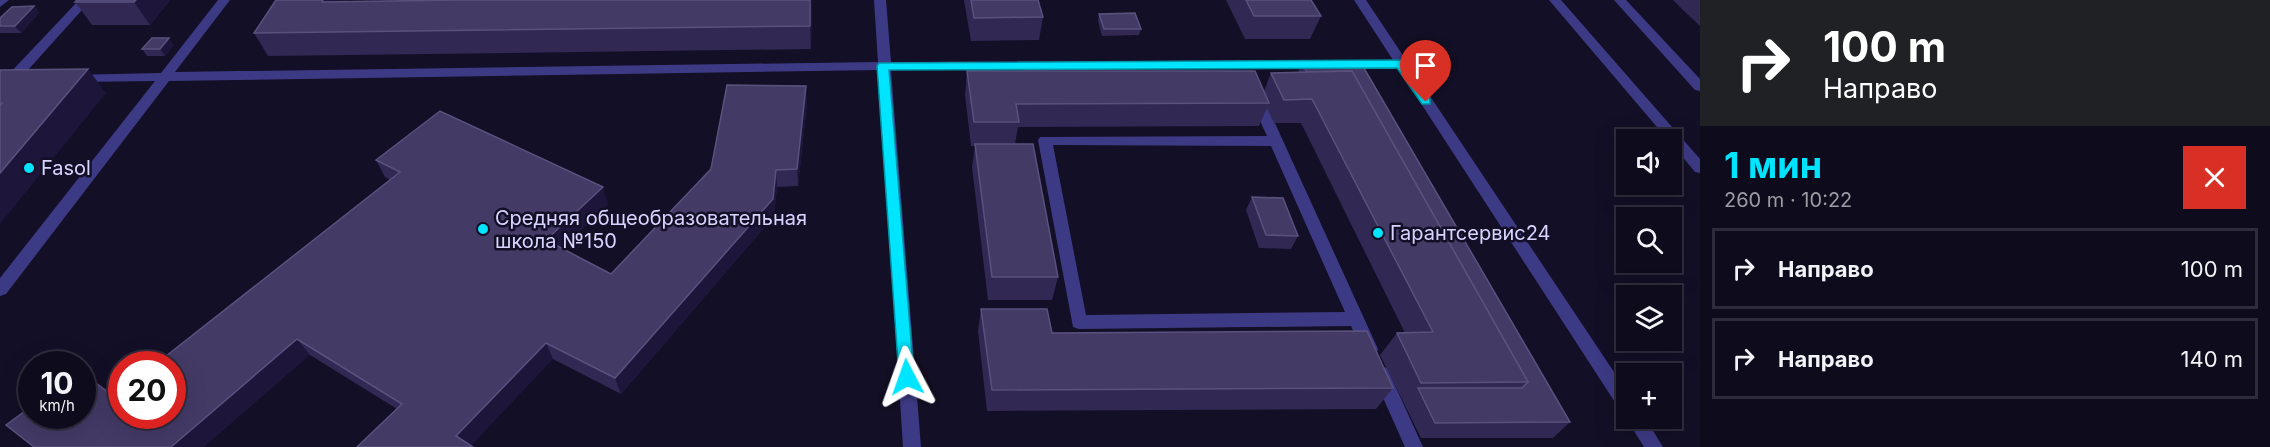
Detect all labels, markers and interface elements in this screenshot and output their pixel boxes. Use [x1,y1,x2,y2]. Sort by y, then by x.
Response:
text: 100 m [1823,21,1946,72]
icon: right [1724,24,1802,102]
pin [1400,40,1451,102]
icon: arrive [1409,49,1442,82]
text: Направо [1823,72,1938,105]
map controls [1616,129,1682,429]
button: sound [1616,129,1682,195]
text: 1 мин [1724,143,1822,187]
button: close [2183,146,2246,209]
place label: Fasol [41,156,91,180]
marker: Fasol [22,161,36,175]
text: 260 m · 10:22 [1724,188,1852,212]
place label: Средняя общеобразовательная школа №150 [495,206,807,253]
button: search [1616,207,1682,273]
place label: Гарантсервис24 [1390,221,1551,245]
marker: Средняя общеобразовательная школа №150 [476,222,490,236]
marker: Гарантсервис24 [1371,226,1385,240]
icon: right [1727,252,1760,285]
text: Направо [1778,256,1874,282]
text: 100 m [2181,256,2243,282]
button: layers [1616,285,1682,351]
icon: right [1727,342,1760,375]
position arrow [875,345,939,409]
text: Направо [1778,346,1874,372]
text: 140 m [2181,346,2243,372]
speed limit sign: 20 [108,351,186,429]
button: + [1616,363,1682,429]
text: 10 [40,365,74,401]
text: km/h [39,396,75,415]

